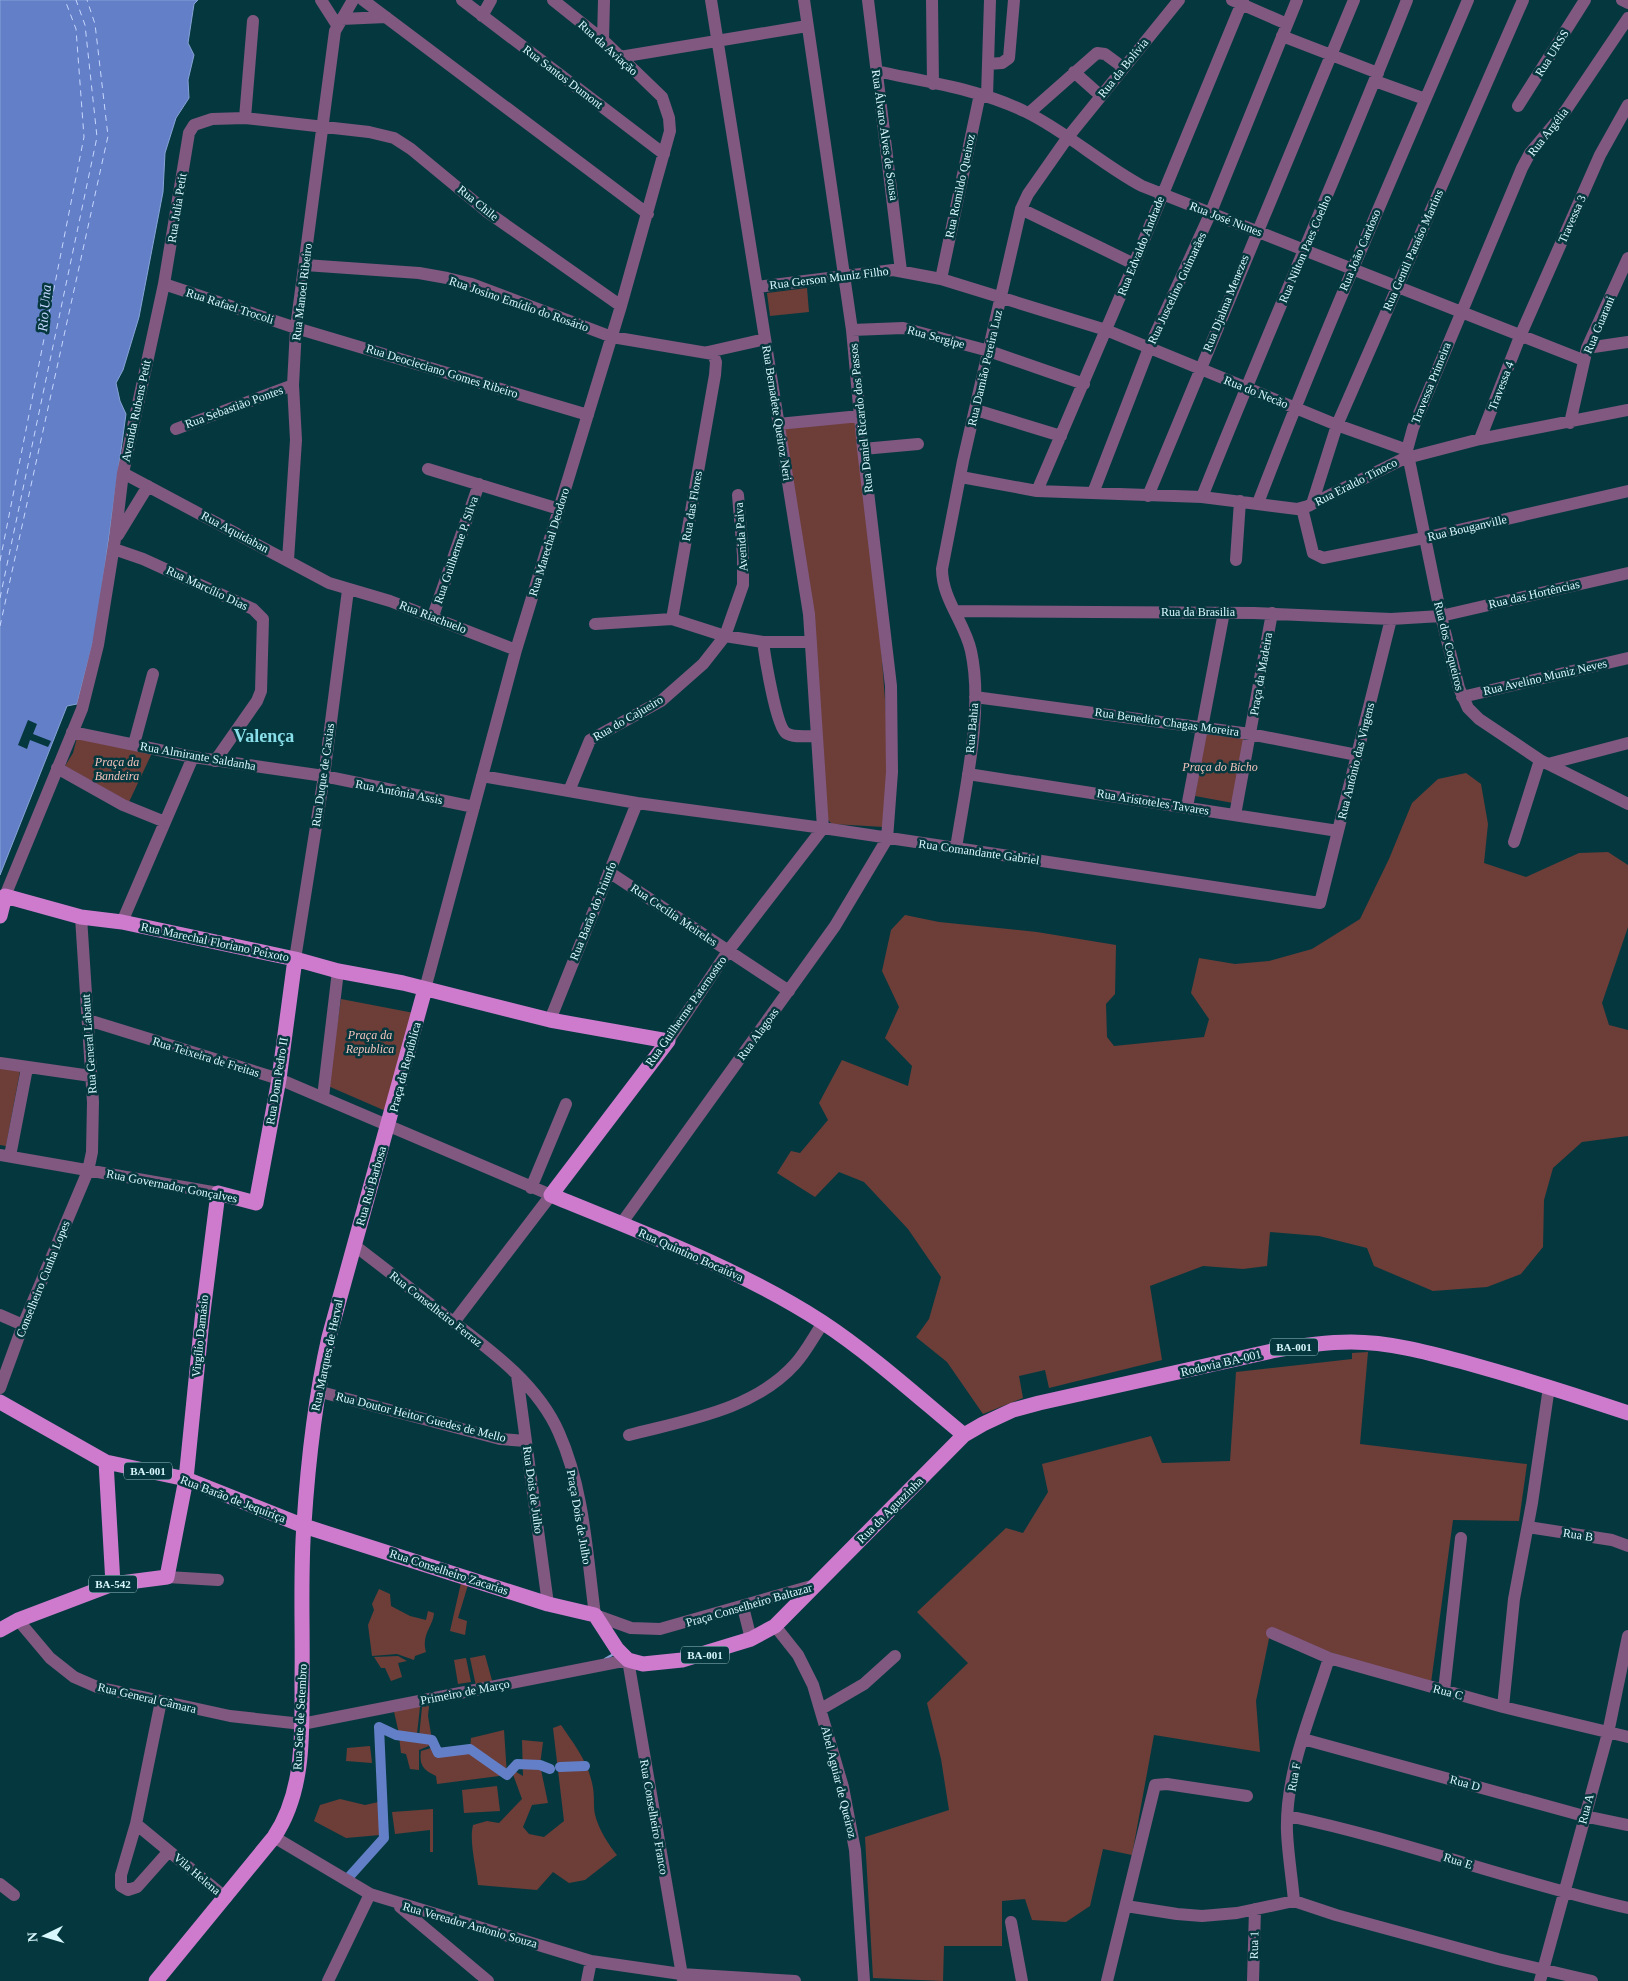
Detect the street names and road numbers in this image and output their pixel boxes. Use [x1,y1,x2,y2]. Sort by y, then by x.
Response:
street label: Rua da Aviação [575,18,641,78]
street label: Rua URSS [1532,27,1572,79]
street label: Rua da Bolívia [1095,35,1152,100]
street label: Rua Santos Dumont [520,42,606,112]
street label: Rua Álvaro Alves de Sousa [869,69,901,202]
street label: Rua Argélia [1525,105,1572,159]
street label: Rua Romildo Queiroz [942,133,978,239]
street label: Rua Julia Petit [165,172,189,244]
street label: Rua Chile [455,182,501,224]
street label: Rua Gentil Paraíso Martins [1380,187,1446,313]
street label: Rua Nilton Paes Coelho [1276,193,1334,305]
street label: Travessa 3 [1555,193,1589,245]
street label: Rua Edvaldo Andrade [1115,194,1167,298]
street label: Rua José Nunes [1188,199,1265,239]
street label: Rua João Cardoso [1336,207,1384,293]
street label: Rua Juscelino Guimarães [1145,229,1209,346]
street label: Rua Manoel Ribeiro [289,243,315,341]
street label: Rua Djalma Menezes [1200,252,1252,354]
street label: Rua Gerson Muniz Filho [769,264,889,292]
street label: Rua Josino Emídio do Rosário [447,274,591,334]
street label: Rua Rafael Trocoli [184,285,276,327]
street label: Rua Guarani [1581,294,1618,356]
street label: Rua Damião Pereira Luz [965,308,1005,428]
street label: Rua Sergipe [906,323,966,351]
street label: Travessa Primeira [1408,340,1454,426]
street label: Rua Deocieciano Gomes Ribeiro [364,341,520,401]
street label: Rua Daniel Ricardo dos Passos [846,342,876,493]
street label: Rua Bernadete Queiroz Neri [759,344,795,482]
street label: Avenida Rubens Petit [118,358,154,463]
street label: Travessa 4 [1485,360,1517,412]
street label: Rua do Necão [1222,373,1290,411]
street label: Rua Sebastião Pontes [183,383,285,431]
street label: Rua Eraldo Tinoco [1312,455,1400,509]
street label: Rua das Flores [679,469,705,542]
street label: Rua Marechal Deodoro [526,486,572,598]
street label: Rua Guilherme P. Silva [431,494,481,606]
street label: Avenida Paiva [732,501,750,572]
street label: Rua Aquidaban [199,508,271,556]
street label: Rua Bouganville [1426,512,1508,544]
street label: Rua Marcílio Dias [164,563,250,613]
street label: Rua das Hortências [1487,577,1581,611]
street label: Rua Riachuelo [397,598,469,636]
street label: Rua dos Coqueiros [1431,600,1467,692]
street label: Rua da Brasilia [1161,605,1236,619]
street label: Praça da Madeira [1247,631,1275,717]
street label: Rua Avelino Muniz Neves [1482,656,1609,698]
street label: Rua do Cajueiro [590,692,666,744]
street label: Rua Antônio das Virgens [1335,701,1377,821]
street label: Rua Bahia [963,702,981,754]
street label: Rua Benedito Chagas Moreira [1094,705,1241,739]
street label: Rua Duque de Caxias [309,722,337,828]
street label: Rua Almirante Saldanha [139,739,258,773]
street label: Rua Antônia Assis [354,777,444,807]
street label: Rua Aristoteles Tavares [1096,786,1211,818]
street label: Rua Comandante Gabriel [918,837,1041,868]
street label: Rua Barão do Triunfo [567,860,619,962]
street label: Rua Cecília Meireles [628,881,720,949]
street label: Rua Marechal Floriano Peixoto [140,919,290,965]
street label: Rua Guilherme Paternostro [643,953,729,1069]
street label: Rua General Labatut [78,993,99,1094]
street label: Rua Alagoas [734,1005,782,1063]
street label: Praça da República [386,1020,424,1114]
street label: Rua Teixeira de Freitas [151,1034,262,1080]
street label: Rua Dom Pedro II [263,1036,291,1126]
street label: Rua Rui Barbosa [353,1144,389,1227]
street label: Rua Governador Gonçalves [105,1166,239,1206]
street label: Conselheiro Cunha Lopes [13,1218,73,1339]
street label: Rua Quintino Bocaiúva [636,1226,746,1285]
street label: Rua Conselheiro Ferraz [387,1268,485,1350]
street label: Virgílio Damásio [189,1294,211,1378]
street label: Rua Marques de Herval [308,1297,346,1412]
road number: BA-001 [1270,1338,1318,1355]
street label: Rodovia BA-001 [1179,1347,1263,1379]
street label: Rua Doutor Heitor Guedes de Mello [334,1389,508,1445]
street label: Rua Dois de Julho [520,1445,546,1535]
road number: BA-001 [124,1462,172,1480]
street label: Praça Dois de Julho [564,1469,594,1565]
street label: Rua Barão de Jequiriça [178,1472,288,1526]
street label: Rua da Aguazinha [854,1473,927,1546]
street label: Rua B [1562,1526,1594,1544]
street label: Rua Conselheiro Zacarias [388,1546,510,1598]
road number: BA-542 [89,1576,137,1592]
street label: Praça Conselheiro Baltazar [684,1580,814,1630]
road number: BA-001 [681,1646,729,1664]
street label: Rua Sete de Setembro [290,1664,310,1770]
street label: Primeiro de Março [419,1676,511,1708]
street label: Rua General Câmara [96,1680,198,1716]
street label: Rua C [1432,1681,1464,1703]
street label: Abel Aguiar de Queiroz [818,1725,860,1839]
street label: Rua Conselheiro Franco [637,1758,671,1876]
street label: Rua F [1284,1761,1304,1793]
street label: Rua D [1448,1772,1482,1794]
street label: Rua A [1575,1792,1597,1825]
street label: Vila Helena [171,1850,224,1898]
street label: Rua E [1442,1850,1474,1872]
street label: Rua Vereador Antonio Souza [401,1899,540,1951]
street label: Rua 1 [1247,1931,1261,1959]

